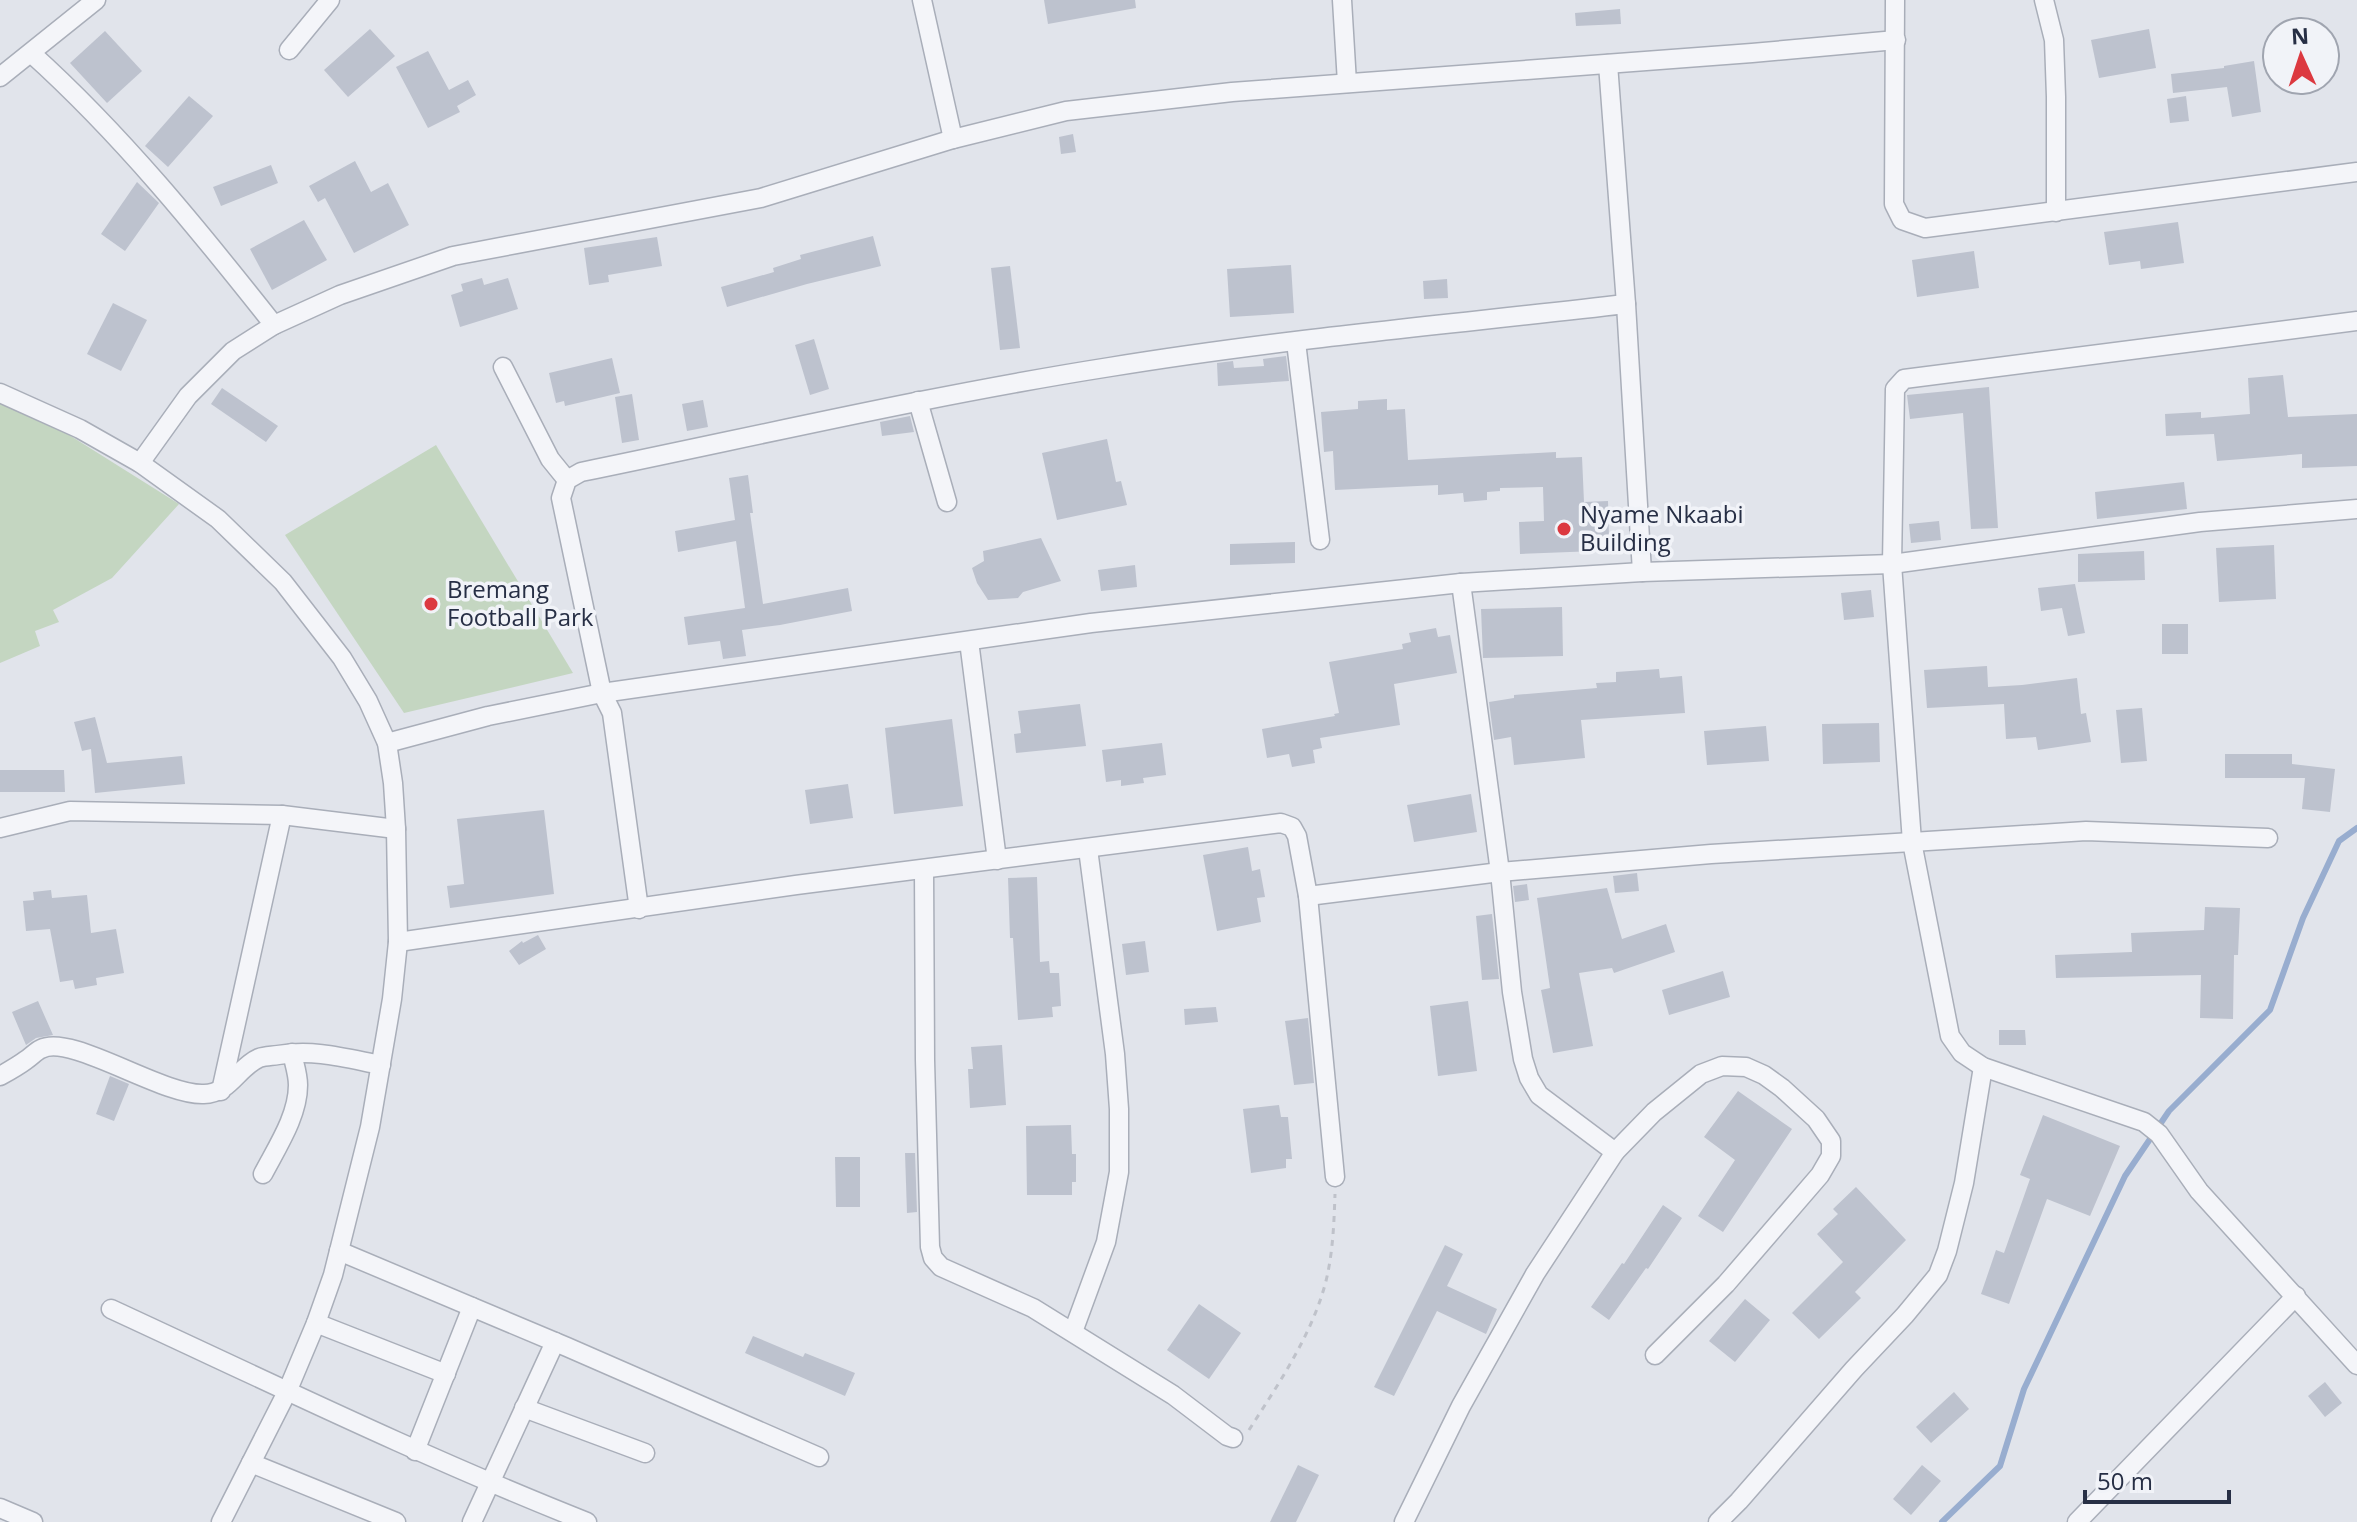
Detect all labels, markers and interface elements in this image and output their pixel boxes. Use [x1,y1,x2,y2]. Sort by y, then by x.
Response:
north arrow [2261,16,2341,96]
text: N [2290,20,2310,50]
place label: Nyame Nkaabi Building [1580,497,1743,558]
marker: Nyame Nkaabi Building [1555,520,1573,538]
place label: Bremang Football Park [447,572,594,633]
marker: Bremang Football Park [422,595,440,613]
scale bar [2085,1454,2229,1504]
text: 50 m [2097,1464,2153,1497]

